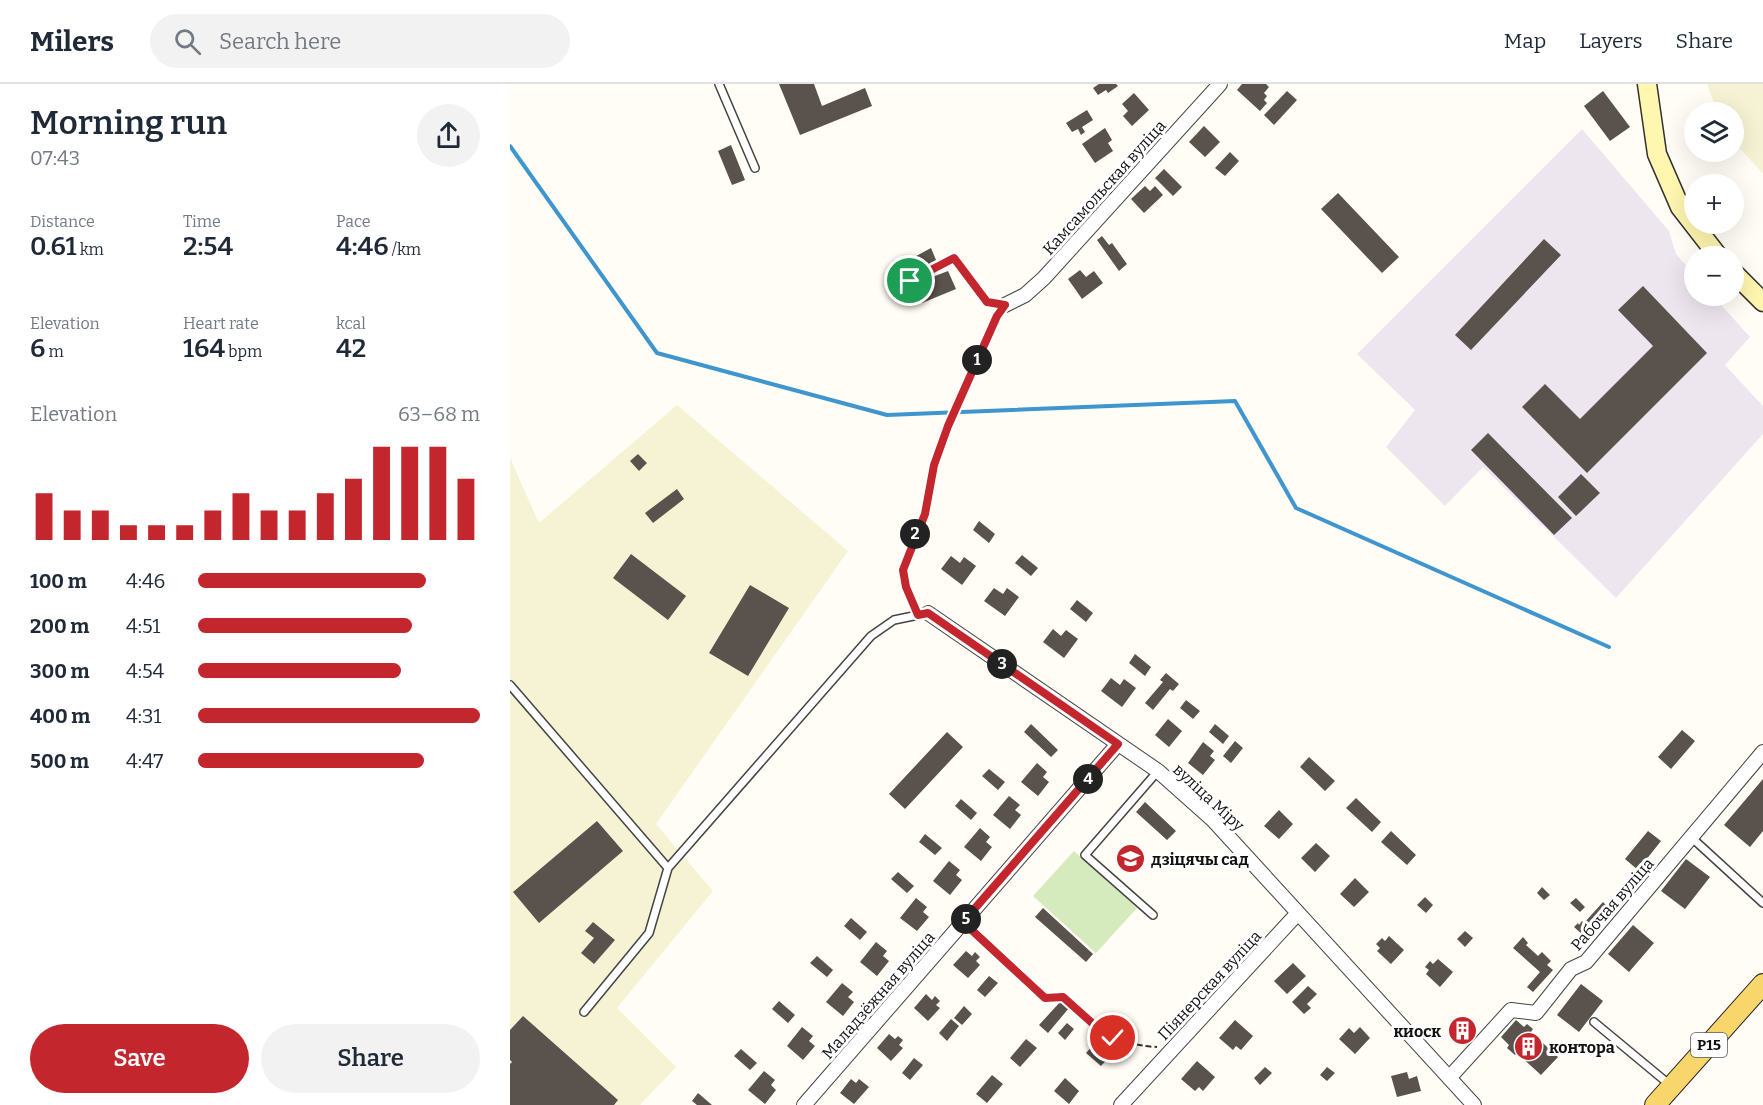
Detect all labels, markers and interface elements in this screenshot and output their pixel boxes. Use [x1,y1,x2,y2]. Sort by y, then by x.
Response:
search box [150,14,570,68]
text: Milers [30,25,114,58]
icon: search [171,25,204,58]
text: Search here [219,28,341,55]
text: Map [1504,28,1546,54]
text: Layers [1579,28,1643,54]
text: Share [1676,28,1733,54]
map controls [1684,102,1744,306]
button: layers [1684,102,1744,162]
text: Morning run [30,103,227,143]
button: share [417,104,480,167]
street label: Камсамольская вуліца [1039,116,1170,259]
text: 07:43 [30,146,80,170]
button: + [1684,174,1744,234]
text: Distance [30,212,95,231]
text: Time [183,212,221,231]
text: Pace [336,212,371,231]
text: 0.61 [30,231,77,262]
text: 2:54 [183,231,233,262]
text: 4:46 [336,231,388,262]
text: km [77,240,104,259]
text: /km [388,240,421,259]
button: − [1684,246,1744,306]
pin [884,255,935,306]
icon: arrive [893,264,926,297]
text: Elevation [30,314,100,333]
text: Heart rate [183,314,259,333]
text: kcal [336,314,366,333]
text: 6 [30,333,45,364]
text: 164 [183,333,225,364]
text: 42 [336,333,366,364]
text: m [45,342,64,361]
text: bpm [225,342,262,361]
pin: 1 [962,345,992,375]
text: 1 [974,350,980,369]
text: Elevation [30,402,117,426]
text: 63–68 m [398,402,480,426]
pin: 2 [900,519,930,549]
text: 2 [910,524,920,543]
text: 100 m [30,569,87,593]
text: 4:46 [126,569,165,593]
text: 200 m [30,614,89,638]
text: 4:51 [126,614,160,638]
pin: 3 [987,649,1017,679]
text: 3 [997,654,1007,673]
text: 300 m [30,659,90,683]
text: 4:54 [126,659,164,683]
text: 400 m [30,704,90,728]
text: 4:31 [126,704,161,728]
text: 500 m [30,749,89,773]
text: 4:47 [126,749,163,773]
street label: вуліца Міру [1169,760,1248,835]
pin: 4 [1073,764,1103,794]
text: 4 [1083,769,1093,788]
school or university icon: дзіцячы сад [1114,843,1146,875]
place label: дзіцячы сад [1151,850,1249,869]
street label: Рабочая вуліца [1567,854,1658,954]
pin: 5 [951,904,981,934]
text: 5 [962,909,970,928]
street label: Піянерская вуліца [1154,926,1265,1044]
street label: Маладзёжная вуліца [818,928,939,1063]
pin [1087,1012,1138,1063]
building icon: киоск [1446,1015,1478,1047]
icon: check [1096,1021,1129,1054]
place label: киоск [1394,1022,1441,1041]
button: Save [30,1024,249,1093]
button: Share [261,1024,480,1093]
building icon: контора [1512,1031,1544,1063]
road number: Р15 [1691,1033,1727,1057]
place label: контора [1549,1038,1615,1057]

